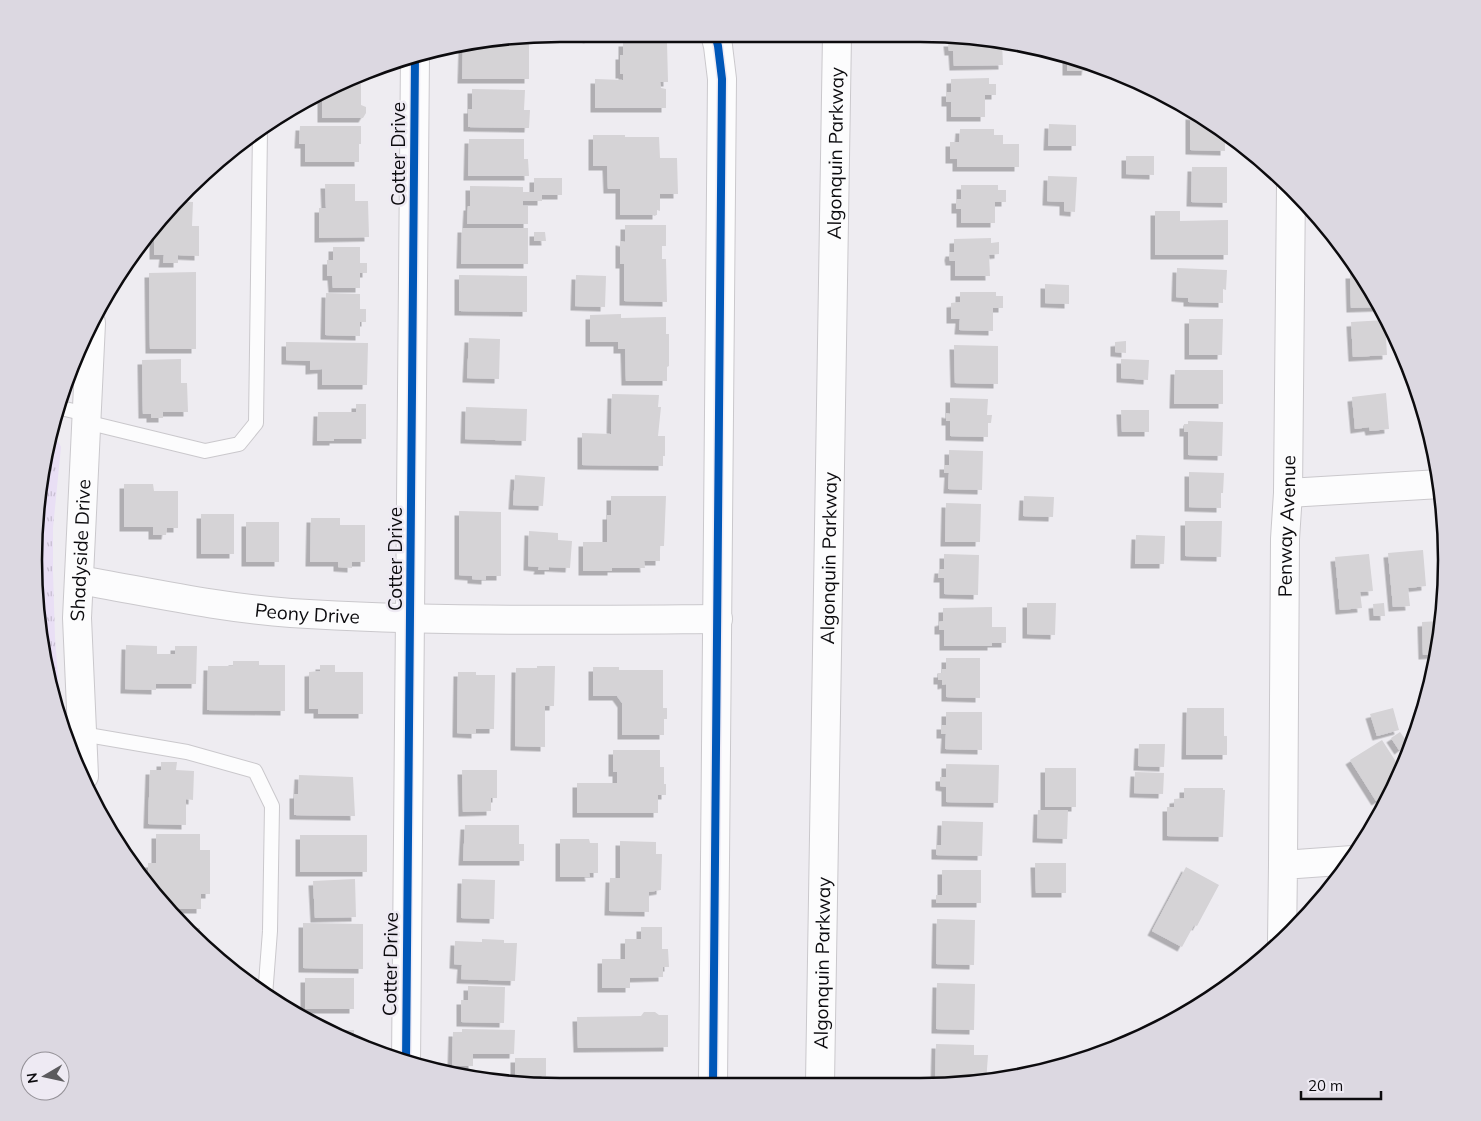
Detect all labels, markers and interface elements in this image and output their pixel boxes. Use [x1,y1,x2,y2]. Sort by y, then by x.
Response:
street label: Algonquin Parkway [822,67,848,240]
street label: Cotter Drive [386,102,410,206]
street label: Penway Avenue [1273,455,1300,597]
street label: Algonquin Parkway [815,472,842,644]
street label: Shadyside Drive [65,479,96,622]
street label: Cotter Drive [383,507,407,611]
street label: Peony Drive [254,598,360,629]
street label: Algonquin Parkway [809,877,835,1049]
street label: Cotter Drive [377,912,403,1016]
north arrow [20,1051,70,1101]
scale bar [1301,1068,1381,1100]
text: N [22,1071,42,1085]
text: 20 m [1308,1076,1343,1095]

